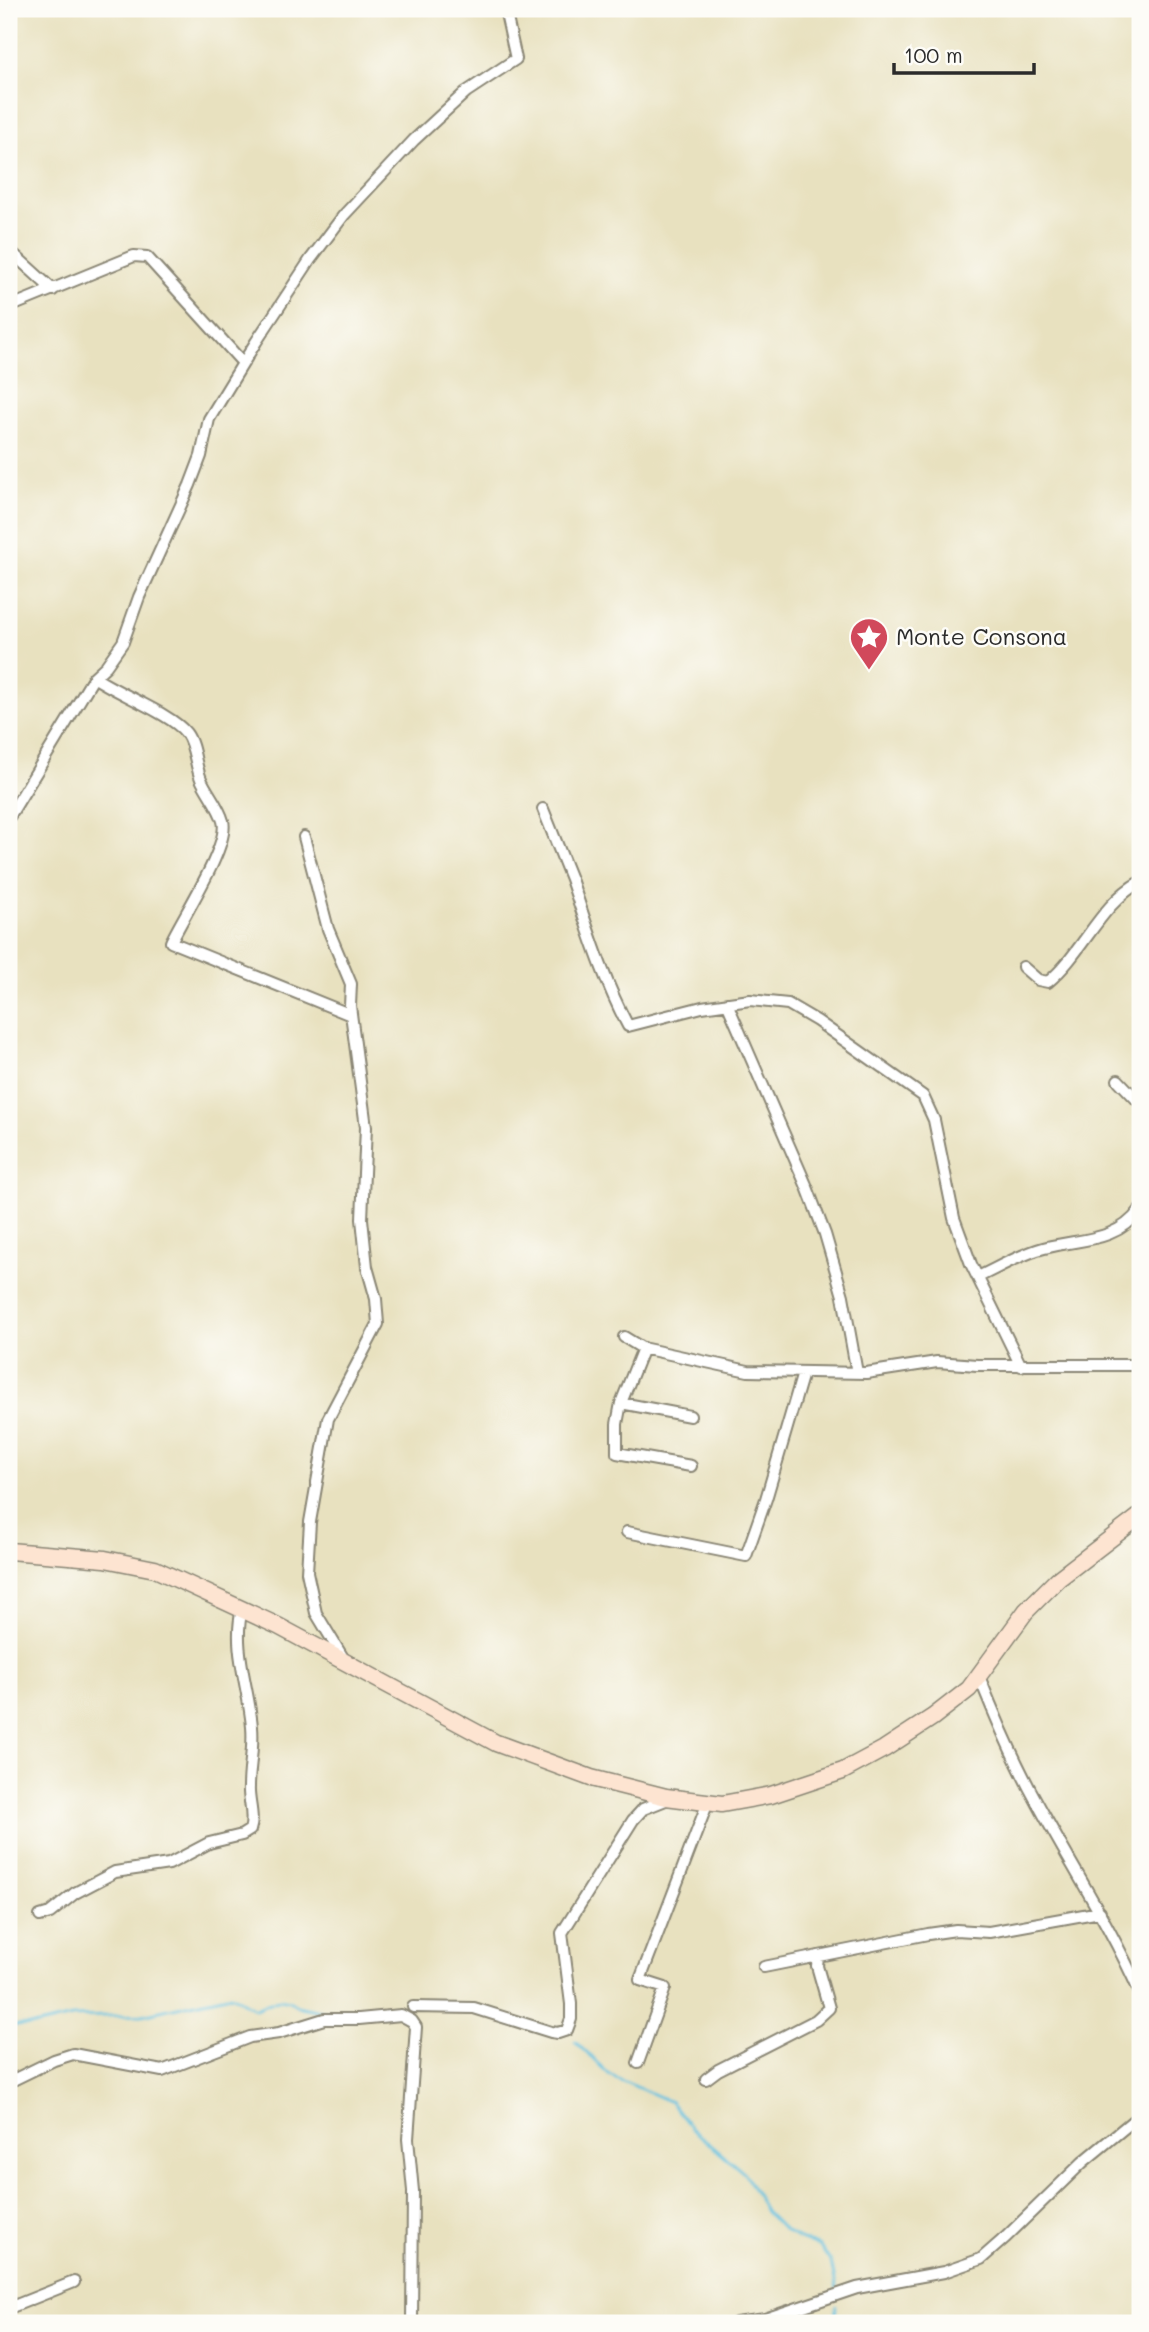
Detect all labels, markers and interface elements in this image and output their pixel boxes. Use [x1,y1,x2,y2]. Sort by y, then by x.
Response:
scale bar [894,32,1034,76]
text: 100 m [904,41,963,68]
place icon: Monte Consona [848,616,890,671]
place label: Monte Consona [896,621,1067,651]

